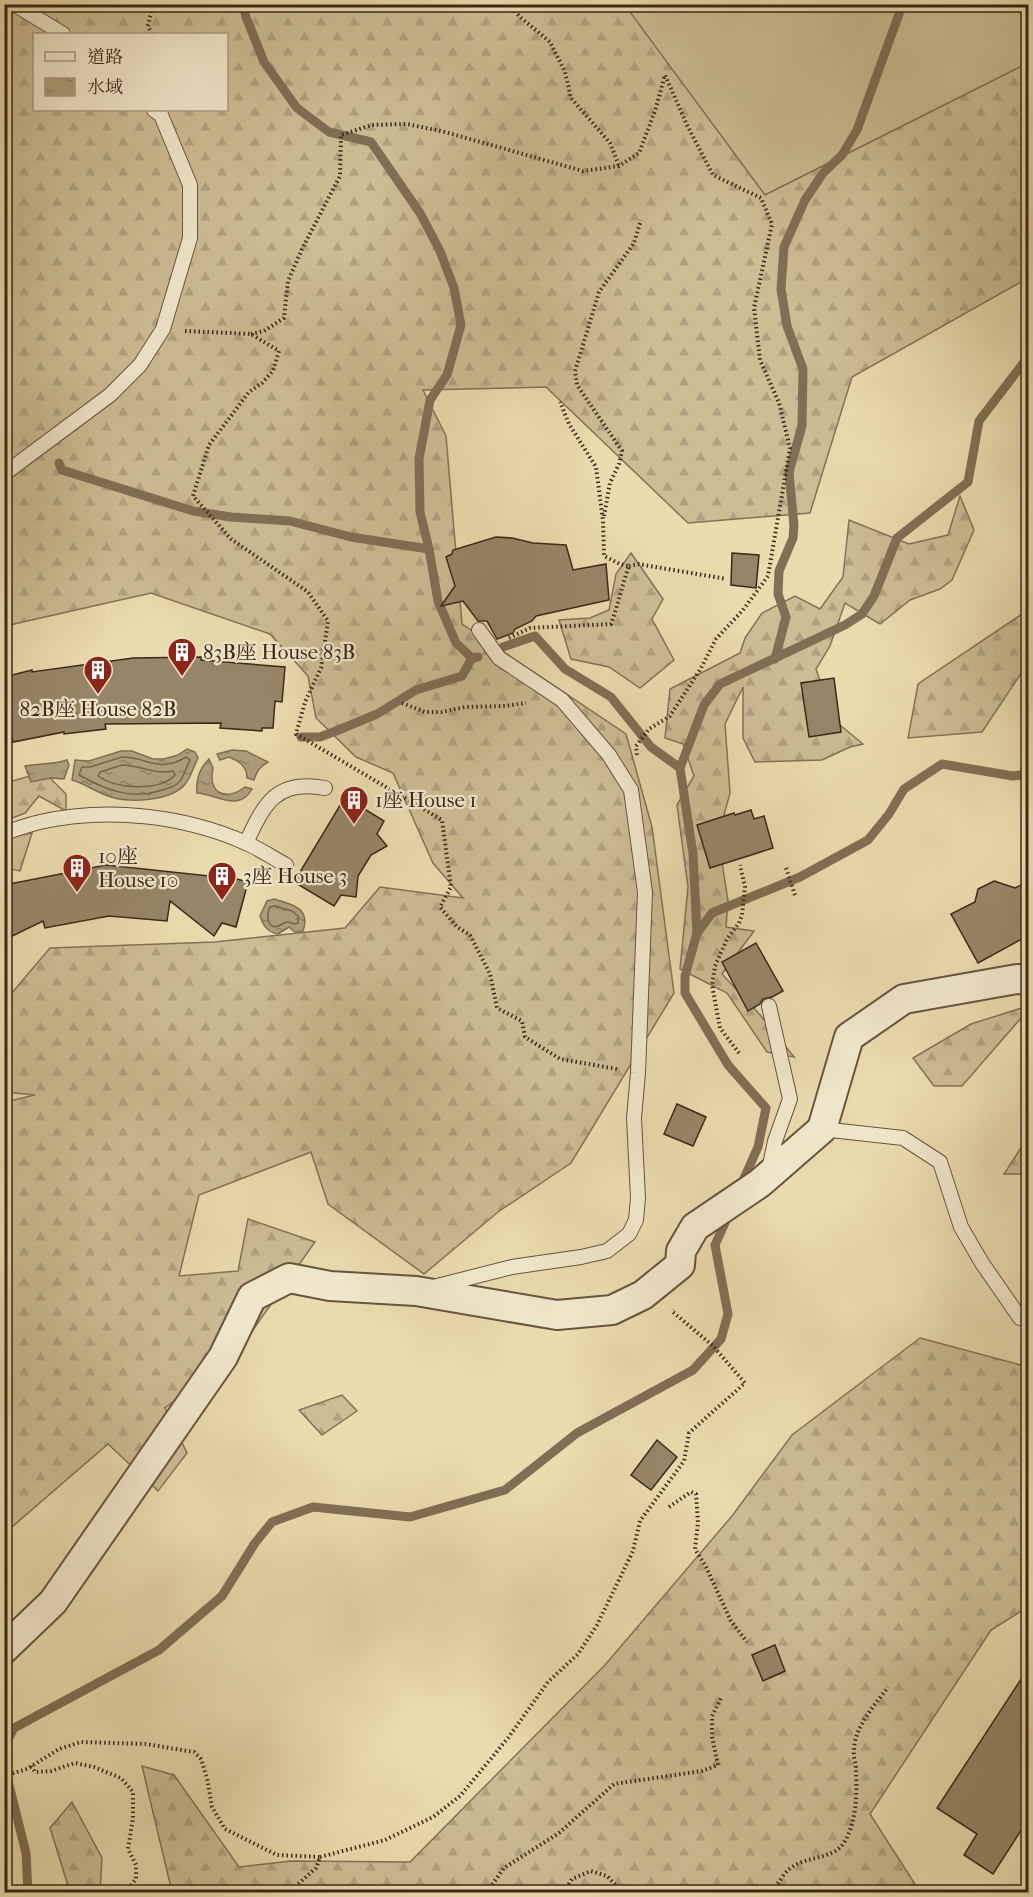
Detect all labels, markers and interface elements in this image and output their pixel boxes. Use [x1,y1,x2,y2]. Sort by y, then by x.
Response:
legend [33,33,228,111]
text: 道路 [87,47,123,68]
text: 水域 [87,77,123,98]
building icon: 83B座 House 83B [166,636,198,678]
place label: 83B座 House 83B [203,640,355,664]
building icon: 82B座 House 82B [82,654,114,696]
place label: 82B座 House 82B [20,697,176,721]
building icon: 1座 House 1 [338,784,370,826]
place label: 1座 House 1 [375,788,477,812]
place label: 10座 House 10 [98,844,178,892]
building icon: 10座 House 10 [61,852,93,894]
building icon: 3座 House 3 [206,860,238,902]
place label: 3座 House 3 [243,864,347,888]

